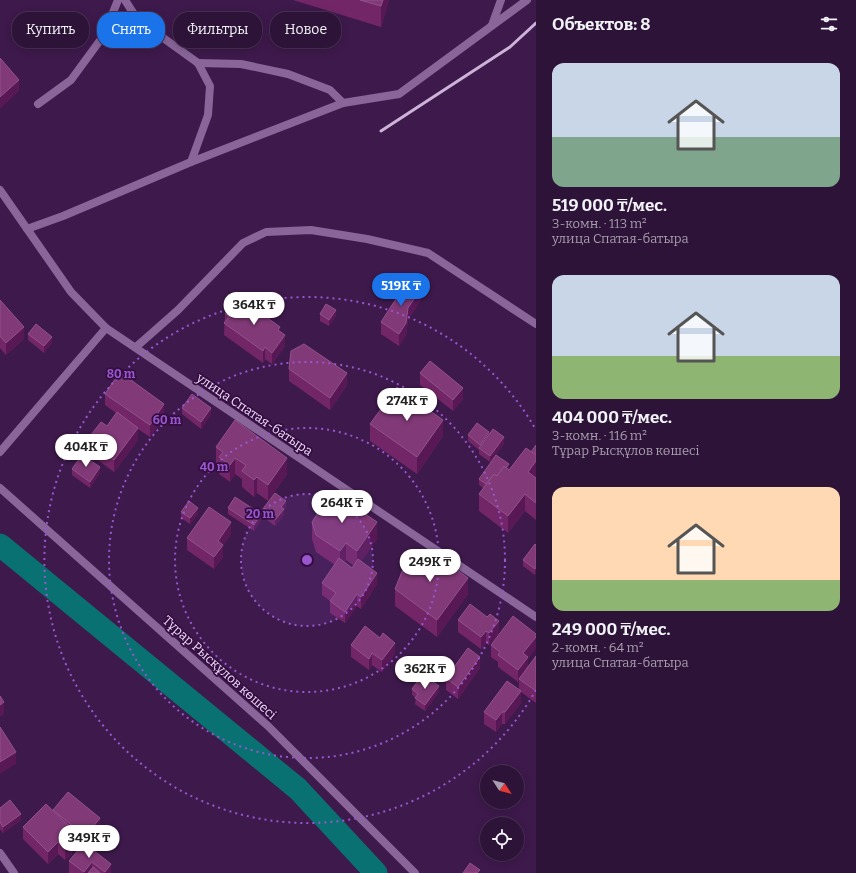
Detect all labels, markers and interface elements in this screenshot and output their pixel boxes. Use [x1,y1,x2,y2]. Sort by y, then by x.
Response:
chip: Купить [12,12,89,48]
chip: Снять [97,12,165,48]
chip: Фильтры [173,12,262,48]
chip: Новое [270,12,341,48]
icon: filters [818,13,840,35]
text: Объектов: 8 [552,14,651,35]
icon: home [660,89,732,161]
text: 519 000 ₸/мес. [552,195,667,216]
text: 3-комн. · 113 m² [552,216,647,231]
text: улица Спатая-батыра [552,231,689,246]
pin: 519K ₸ [368,273,434,307]
text: 519K ₸ [381,278,421,293]
pin: 364K ₸ [221,292,287,326]
text: 364K ₸ [233,297,275,312]
icon: home [660,301,732,373]
text: 80 m [107,367,136,381]
street label: улица Спатая-батыра [193,369,316,459]
pin: 274K ₸ [374,388,440,422]
text: 274K ₸ [386,393,428,408]
text: 404 000 ₸/мес. [552,407,672,428]
text: 60 m [153,413,182,427]
text: 3-комн. · 116 m² [552,428,647,443]
pin: 404K ₸ [53,434,119,468]
text: 404K ₸ [64,439,108,454]
text: Тұрар Рысқұлов көшесі [552,443,699,458]
text: 40 m [200,460,229,474]
pin: 264K ₸ [309,490,375,524]
text: 264K ₸ [321,495,363,510]
text: 20 m [246,507,275,521]
icon: home [660,513,732,585]
pin: 249K ₸ [397,549,463,583]
centre of rings [300,553,314,567]
text: 249K ₸ [409,554,451,569]
street label: Тұрар Рысқұлов көшесі [160,612,280,722]
text: 249 000 ₸/мес. [552,619,671,640]
text: 2-комн. · 64 m² [552,640,644,655]
text: улица Спатая-батыра [552,655,689,670]
pin: 362K ₸ [392,656,458,690]
text: 362K ₸ [404,661,446,676]
north arrow [480,765,524,809]
map controls [480,765,524,861]
button: locate [480,817,524,861]
pin: 349K ₸ [56,825,122,859]
text: 349K ₸ [68,830,110,845]

